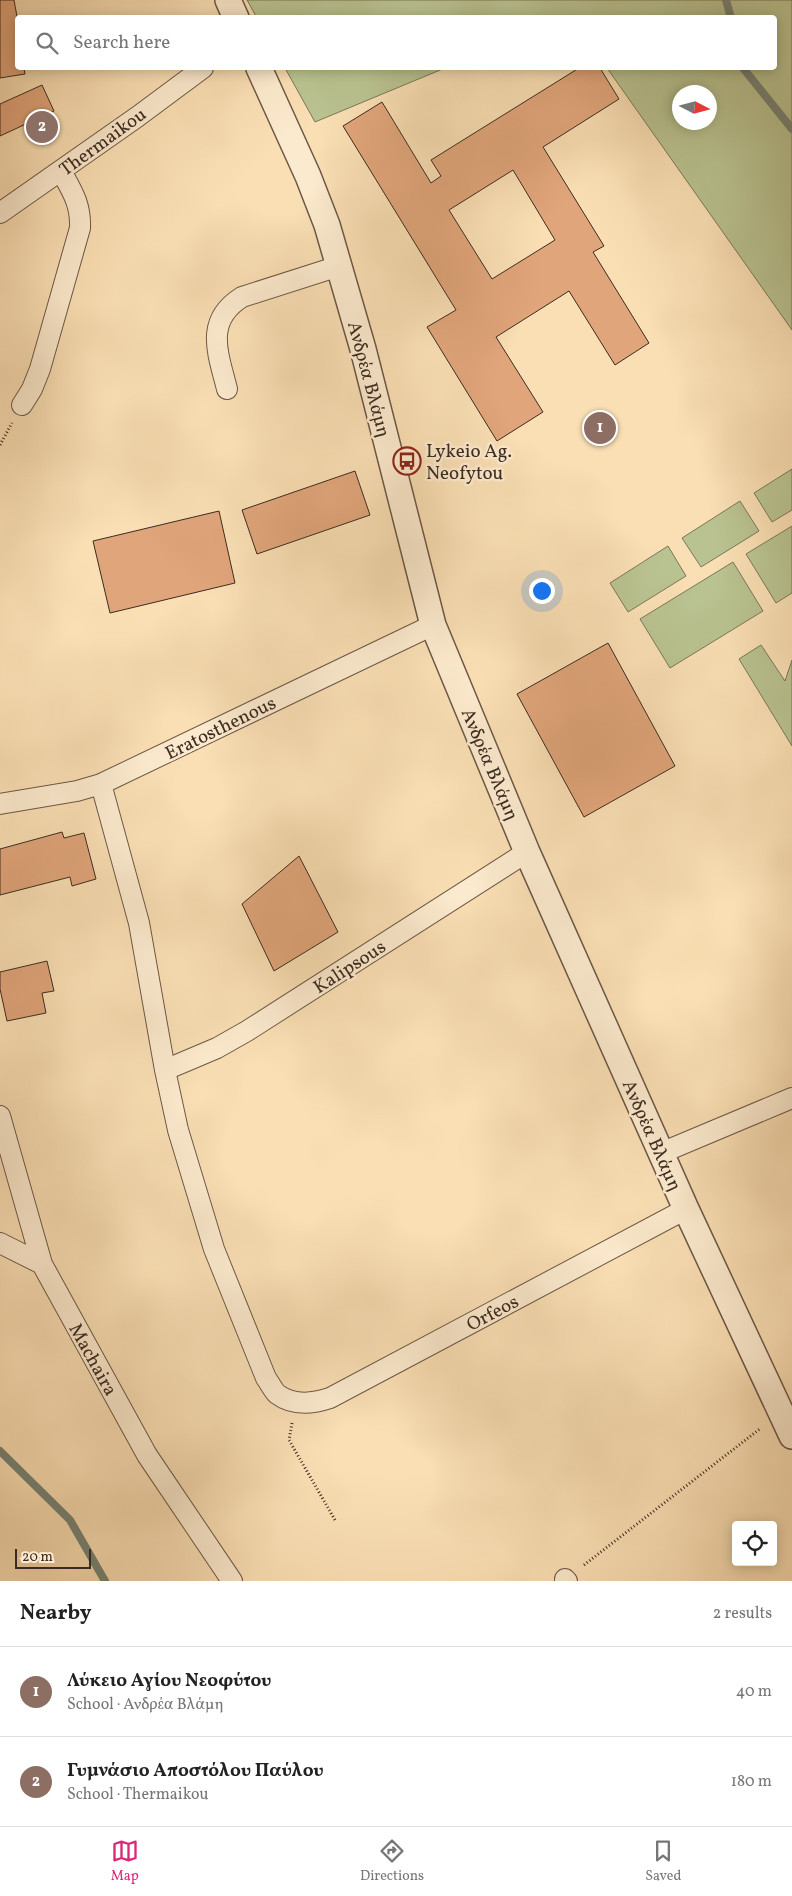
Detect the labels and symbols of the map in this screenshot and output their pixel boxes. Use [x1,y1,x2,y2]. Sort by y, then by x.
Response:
north arrow [672,85,717,130]
street label: Thermaikou [54,102,152,183]
pin: 2 [26,108,58,146]
street label: Ανδρέα Βλάμη [340,319,396,440]
pin: 1 [584,409,616,447]
place label: Lykeio Ag. Neofytou [426,439,512,487]
bus stop icon: Lykeio Ag. Neofytou [392,446,422,476]
your location [529,578,555,604]
street label: Eratosthenous [161,691,281,767]
street label: Ανδρέα Βλάμη [454,705,524,825]
street label: Kalipsous [309,935,391,1001]
street label: Ανδρέα Βλάμη [615,1076,687,1196]
street label: Orfeos [462,1289,524,1338]
street label: Machaira [62,1319,123,1401]
scale bar [15,1546,91,1569]

